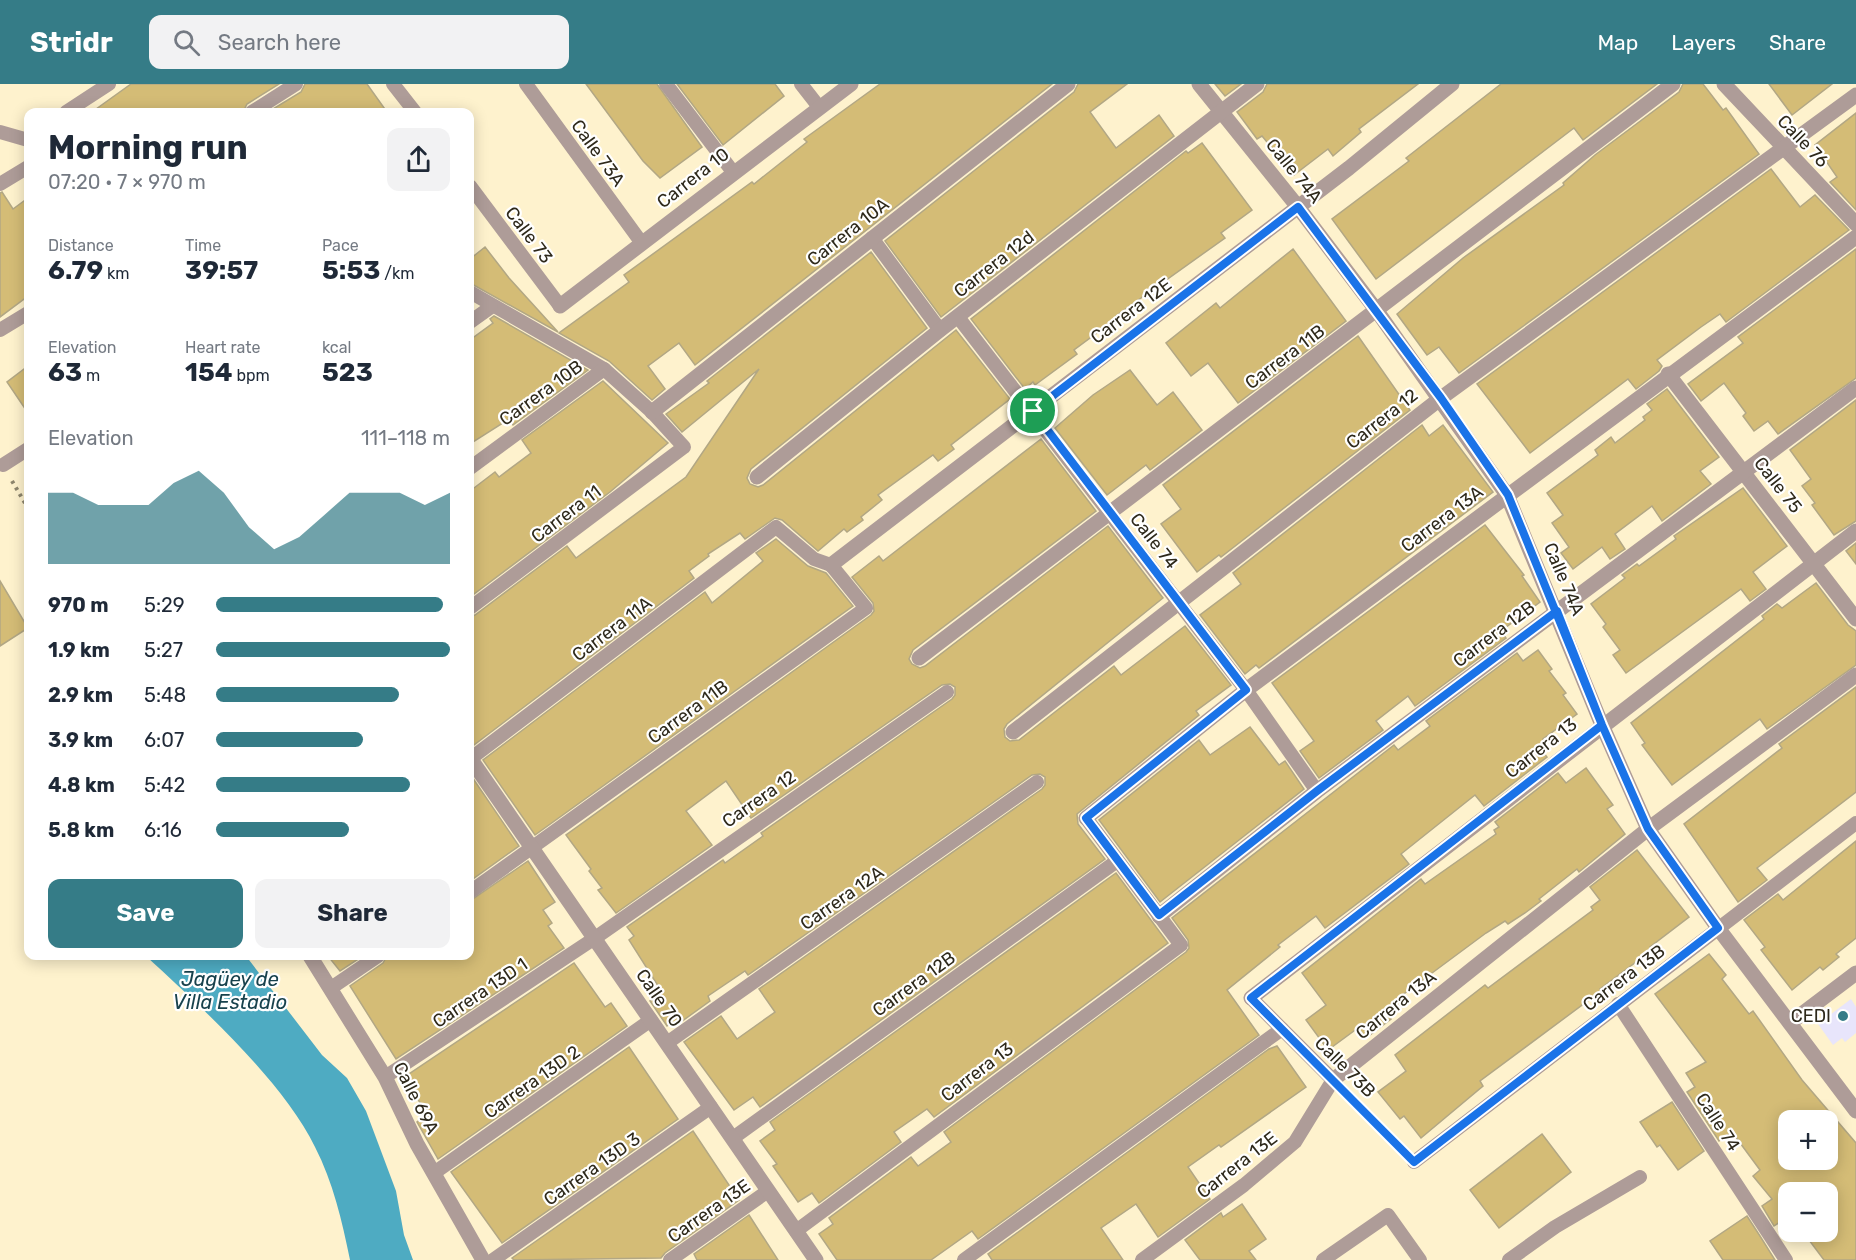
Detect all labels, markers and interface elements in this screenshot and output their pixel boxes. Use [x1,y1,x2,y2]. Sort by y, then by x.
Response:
search box [149,15,569,69]
text: Stridr [30,26,113,59]
icon: search [170,26,203,59]
text: Search here [218,29,341,56]
text: Map [1597,30,1638,55]
text: Layers [1671,30,1736,55]
text: Share [1769,30,1826,55]
street label: Calle 76 [1773,110,1833,172]
street label: Calle 73A [566,115,630,191]
text: Morning run [48,128,248,167]
button: share [387,128,450,191]
street label: Calle 74A [1261,134,1327,208]
street label: Carrera 10 [652,143,734,213]
text: 07:20 · 7 × 970 m [48,170,206,194]
street label: Carrera 10A [803,193,893,271]
street label: Calle 73 [501,202,557,268]
street label: Carrera 12d [950,226,1038,302]
text: Distance [48,236,114,255]
text: Time [185,236,221,255]
text: Pace [322,236,359,255]
text: 6.79 [48,255,103,286]
text: 39:57 [185,255,258,286]
text: 5:53 [322,255,380,286]
text: km [103,264,129,283]
text: /km [380,264,414,283]
street label: Carrera 12E [1086,273,1176,349]
street label: Carrera 11B [1241,320,1329,394]
text: Elevation [48,338,117,357]
text: Heart rate [185,338,260,357]
text: kcal [322,338,351,357]
street label: Carrera 10B [495,355,587,431]
text: 63 [48,357,82,388]
text: 154 [185,357,232,388]
text: 523 [322,357,373,388]
text: m [82,366,100,385]
text: bpm [232,366,270,385]
street label: Carrera 12 [1342,384,1422,454]
pin [1007,385,1058,436]
icon: arrive [1016,394,1049,427]
text: Elevation [48,426,134,450]
text: 111–118 m [361,426,450,450]
street label: Calle 75 [1749,453,1807,517]
street label: Carrera 11 [527,481,605,547]
street label: Carrera 13A [1397,481,1487,557]
street label: Calle 74 [1125,509,1183,573]
street label: Calle 74A [1539,539,1589,619]
street label: Carrera 11A [568,592,656,666]
text: 970 m [48,593,108,617]
text: 5:29 [144,593,185,617]
street label: Carrera 12B [1449,596,1539,672]
text: 1.9 km [48,638,110,662]
text: 5:27 [144,638,183,662]
street label: Carrera 11B [644,675,732,749]
text: 2.9 km [48,683,113,707]
text: 5:48 [144,683,186,707]
street label: Carrera 13 [1501,713,1581,783]
text: 3.9 km [48,728,113,752]
text: 6:07 [144,728,184,752]
street label: Carrera 12 [718,766,800,832]
text: 4.8 km [48,773,115,797]
text: 5:42 [144,773,185,797]
text: 5.8 km [48,818,114,842]
text: 6:16 [144,818,182,842]
street label: Carrera 12A [796,861,888,935]
button: Save [48,879,243,948]
button: Share [255,879,450,948]
street label: Carrera 13B [1579,940,1669,1016]
street label: Carrera 12B [868,947,960,1021]
street label: Carrera 13D 1 [428,953,532,1033]
street label: Calle 70 [631,965,687,1031]
street label: Carrera 13A [1351,966,1441,1044]
water label: Jagüey de Villa Estadio [173,967,287,1014]
place label: CEDI [1791,1005,1831,1027]
marker: CEDI [1836,1009,1850,1023]
street label: Calle 73B [1310,1032,1380,1102]
street label: Carrera 13 [936,1038,1018,1106]
street label: Carrera 13D 2 [480,1041,584,1123]
street label: Calle 69A [388,1058,444,1138]
street label: Calle 74 [1691,1089,1745,1155]
map controls [1778,1110,1838,1242]
button: + [1778,1110,1838,1170]
street label: Carrera 13E [1192,1127,1282,1203]
street label: Carrera 13D 3 [540,1128,644,1210]
street label: Carrera 13E [663,1174,755,1248]
button: − [1778,1182,1838,1242]

